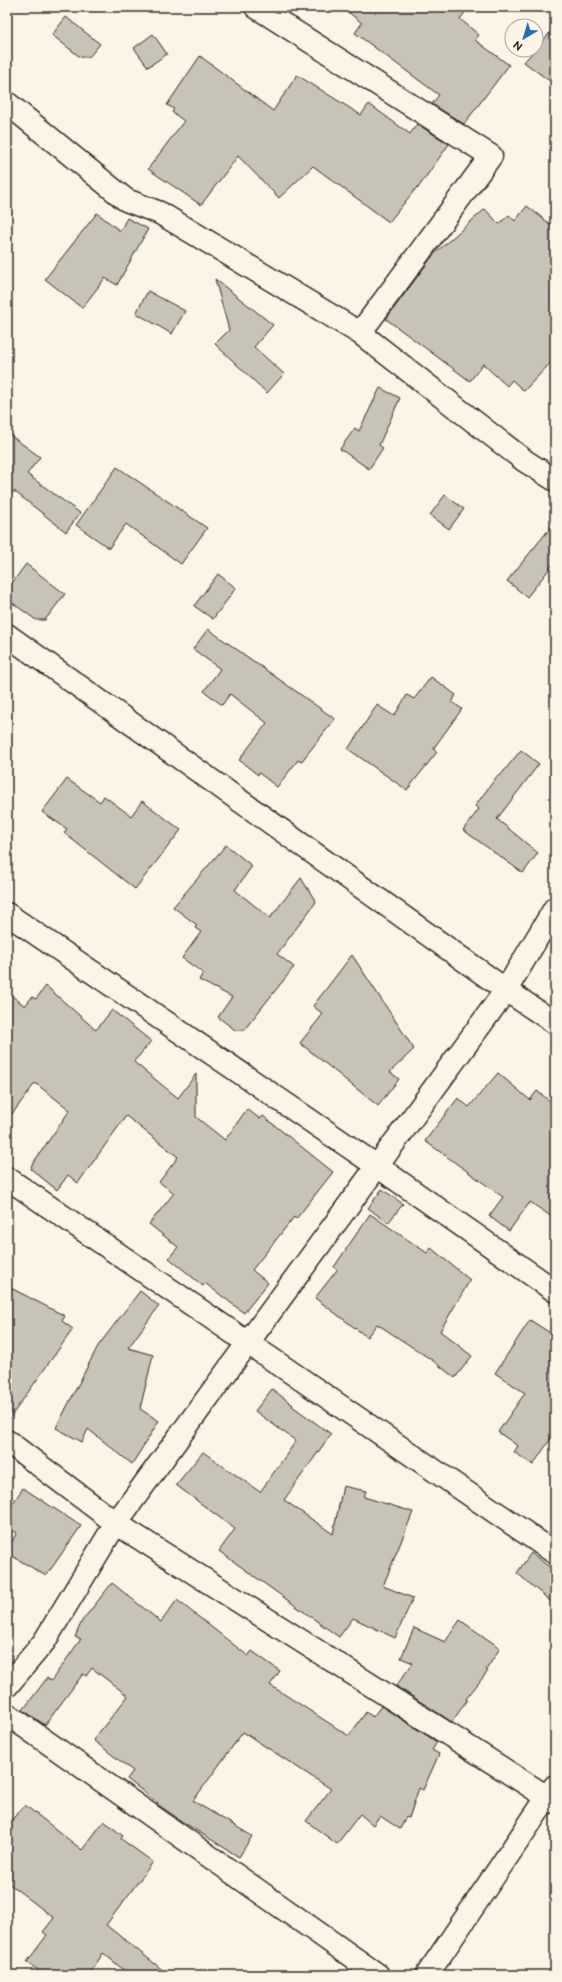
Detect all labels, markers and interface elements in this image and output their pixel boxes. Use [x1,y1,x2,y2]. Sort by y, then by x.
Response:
north arrow [504,18,544,58]
text: N [511,38,525,53]

